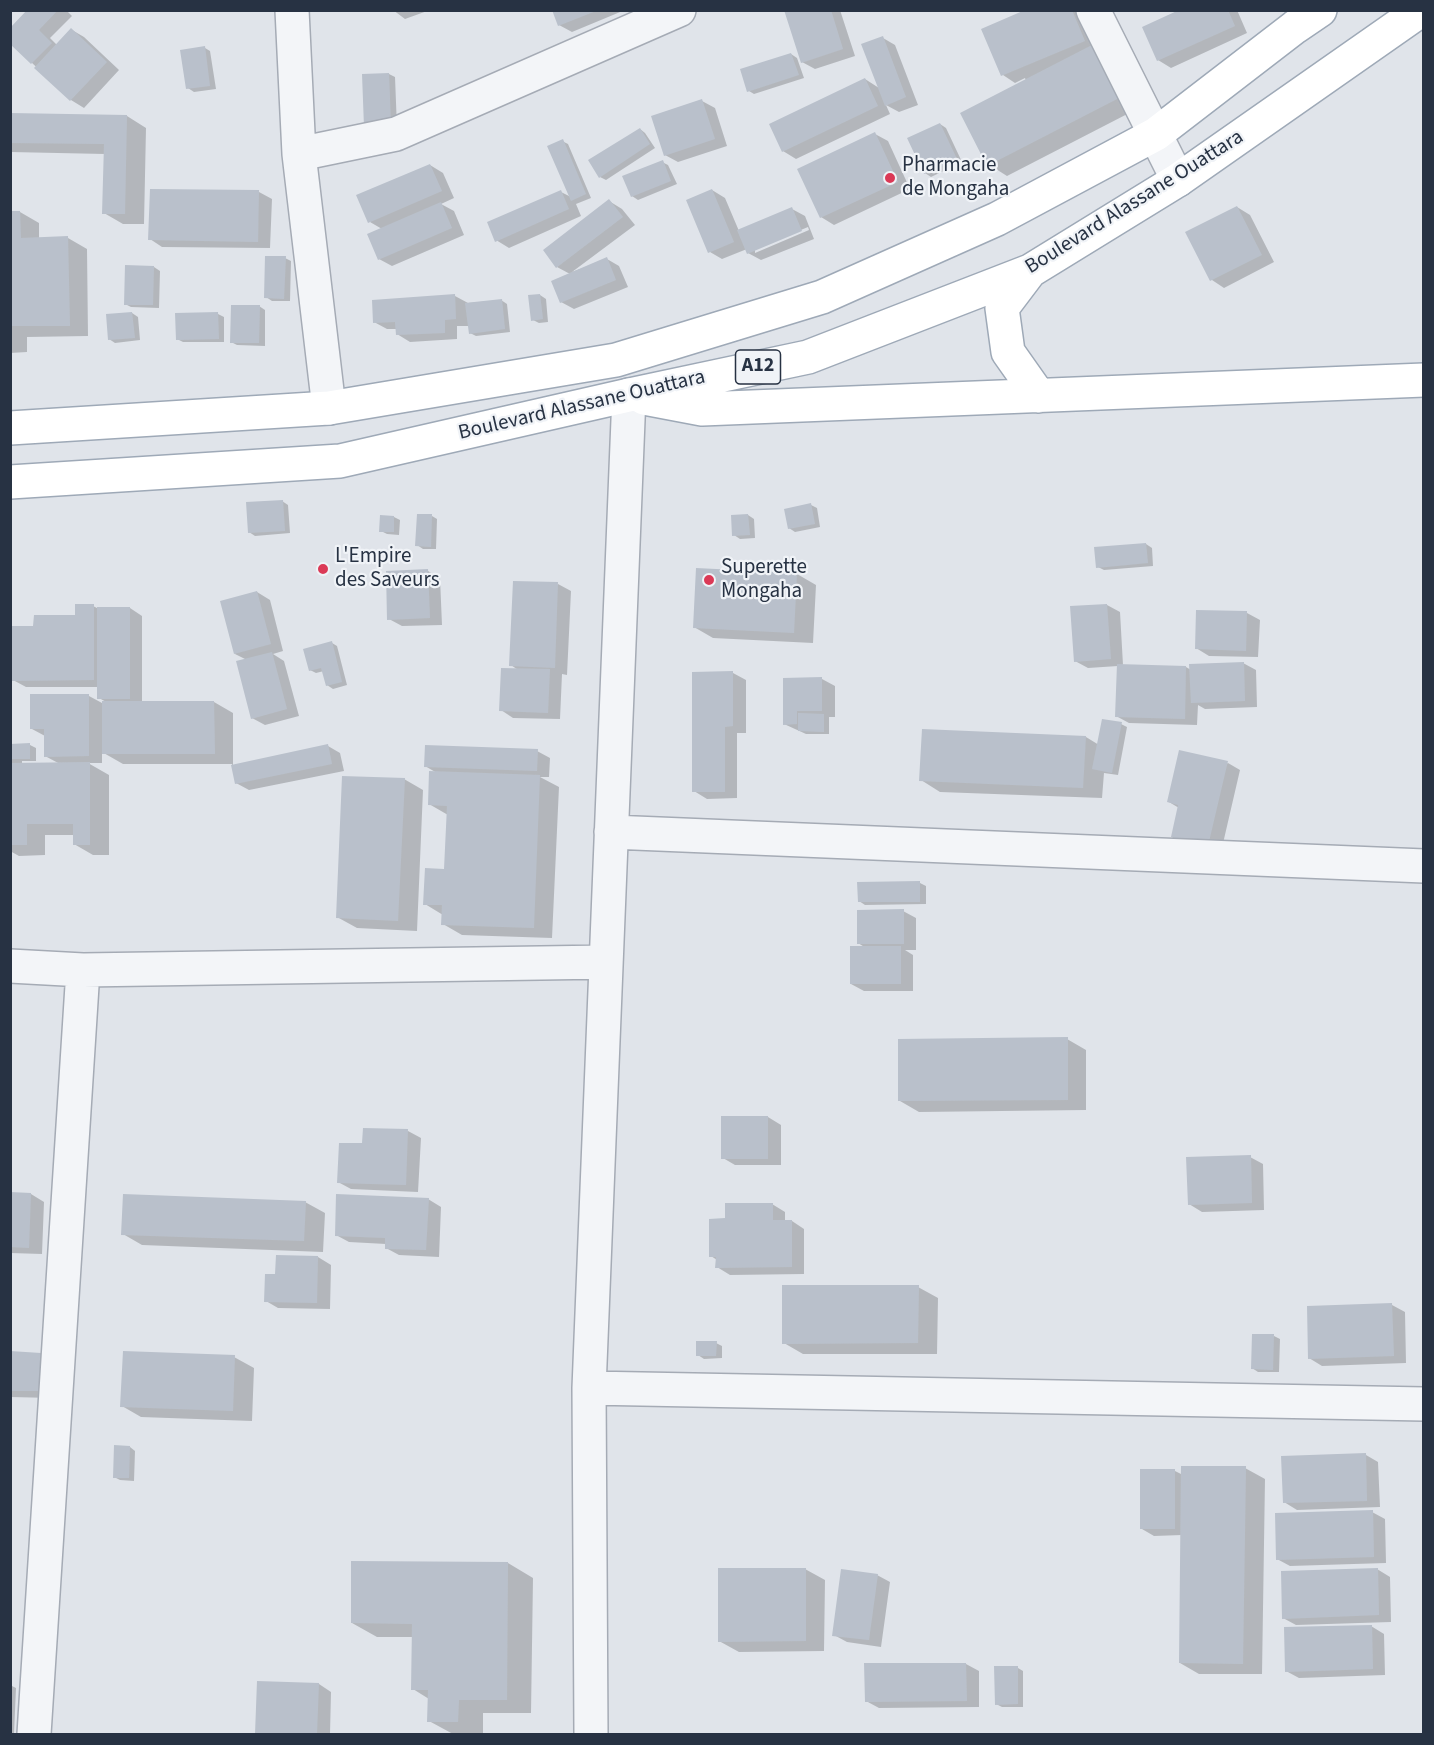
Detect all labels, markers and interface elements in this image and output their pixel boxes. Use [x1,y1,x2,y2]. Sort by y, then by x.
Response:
street label: Boulevard Alassane Ouattara [1021,125,1249,281]
place label: Pharmacie de Mongaha [902,153,1009,203]
marker: Pharmacie de Mongaha [883,171,897,185]
road number: A12 [736,350,780,384]
street label: Boulevard Alassane Ouattara [456,365,708,447]
place label: L'Empire des Saveurs [335,544,439,594]
place label: Superette Mongaha [721,555,807,605]
marker: L'Empire des Saveurs [316,562,330,576]
marker: Superette Mongaha [702,573,716,587]

